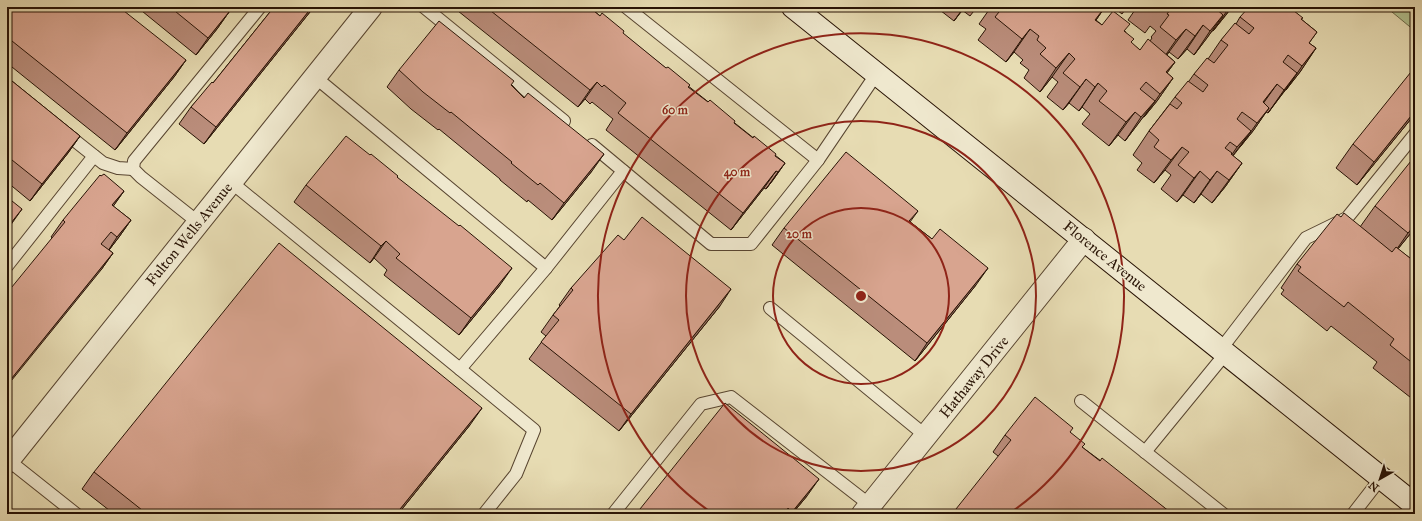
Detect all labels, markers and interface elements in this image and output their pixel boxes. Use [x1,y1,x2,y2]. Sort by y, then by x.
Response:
text: 60 m [662,103,689,117]
text: 40 m [724,165,751,180]
street label: Fulton Wells Avenue [142,179,236,289]
street label: Florence Avenue [1060,217,1150,295]
text: 20 m [786,227,813,241]
centre of rings [854,289,868,303]
street label: Hathaway Drive [936,332,1012,422]
north arrow [1360,459,1400,499]
text: N [1366,478,1382,494]

